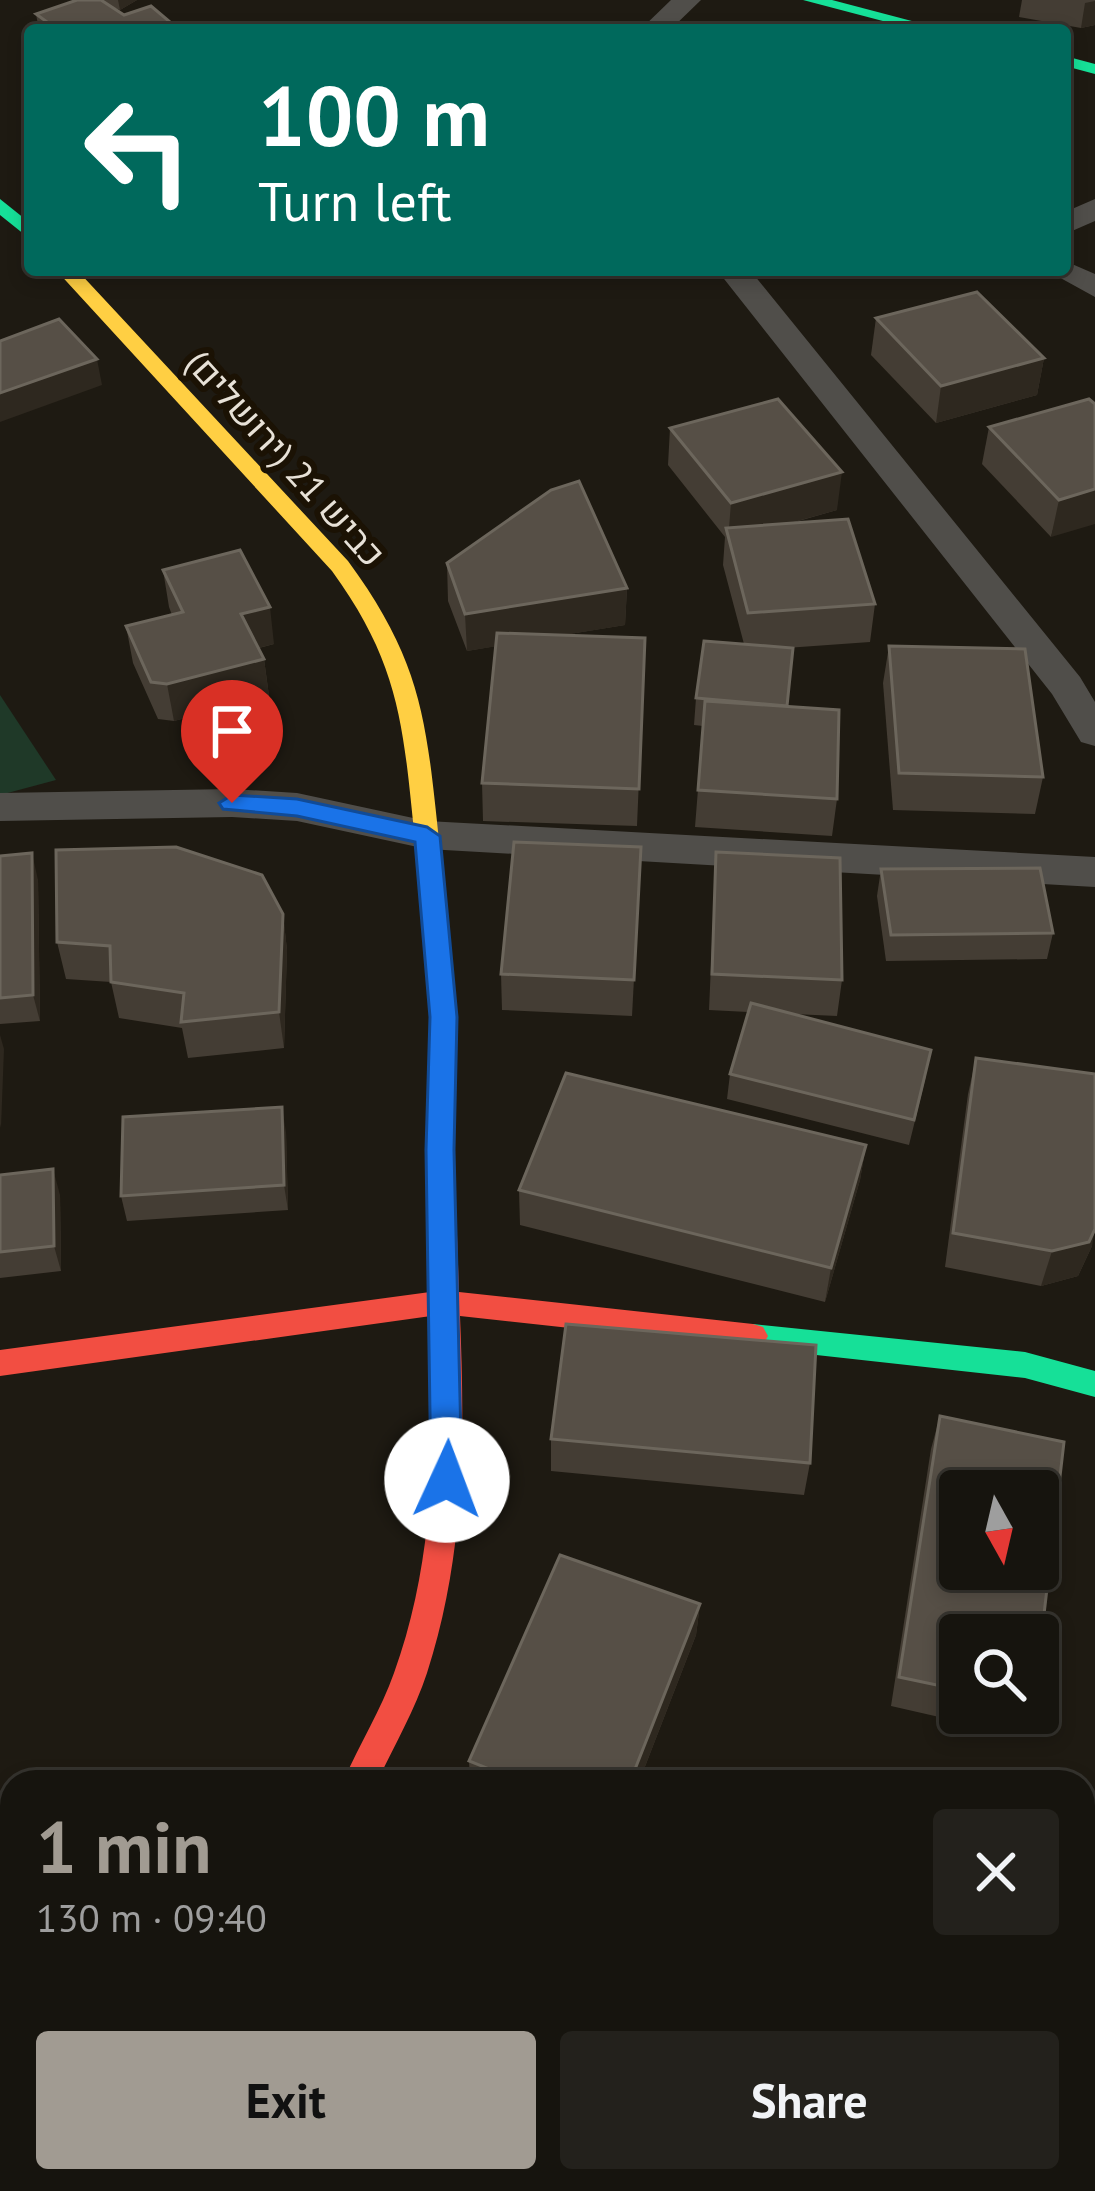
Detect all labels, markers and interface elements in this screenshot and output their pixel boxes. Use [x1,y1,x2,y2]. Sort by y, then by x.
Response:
text: 100 m [258,60,490,169]
icon: left [60,72,216,228]
text: Turn left [258,166,452,236]
street label: כביש 21 (ירושלים) [176,339,396,576]
pin [181,680,283,803]
icon: arrive [199,698,265,764]
position arrow [384,1417,510,1543]
north arrow [939,1470,1059,1590]
map controls [939,1470,1059,1734]
button: search [939,1614,1059,1734]
text: 1 min [36,1800,212,1893]
button: close [933,1809,1059,1935]
text: 130 m · 09:40 [36,1892,267,1943]
button: Exit [36,2031,536,2169]
button: Share [560,2031,1059,2169]

